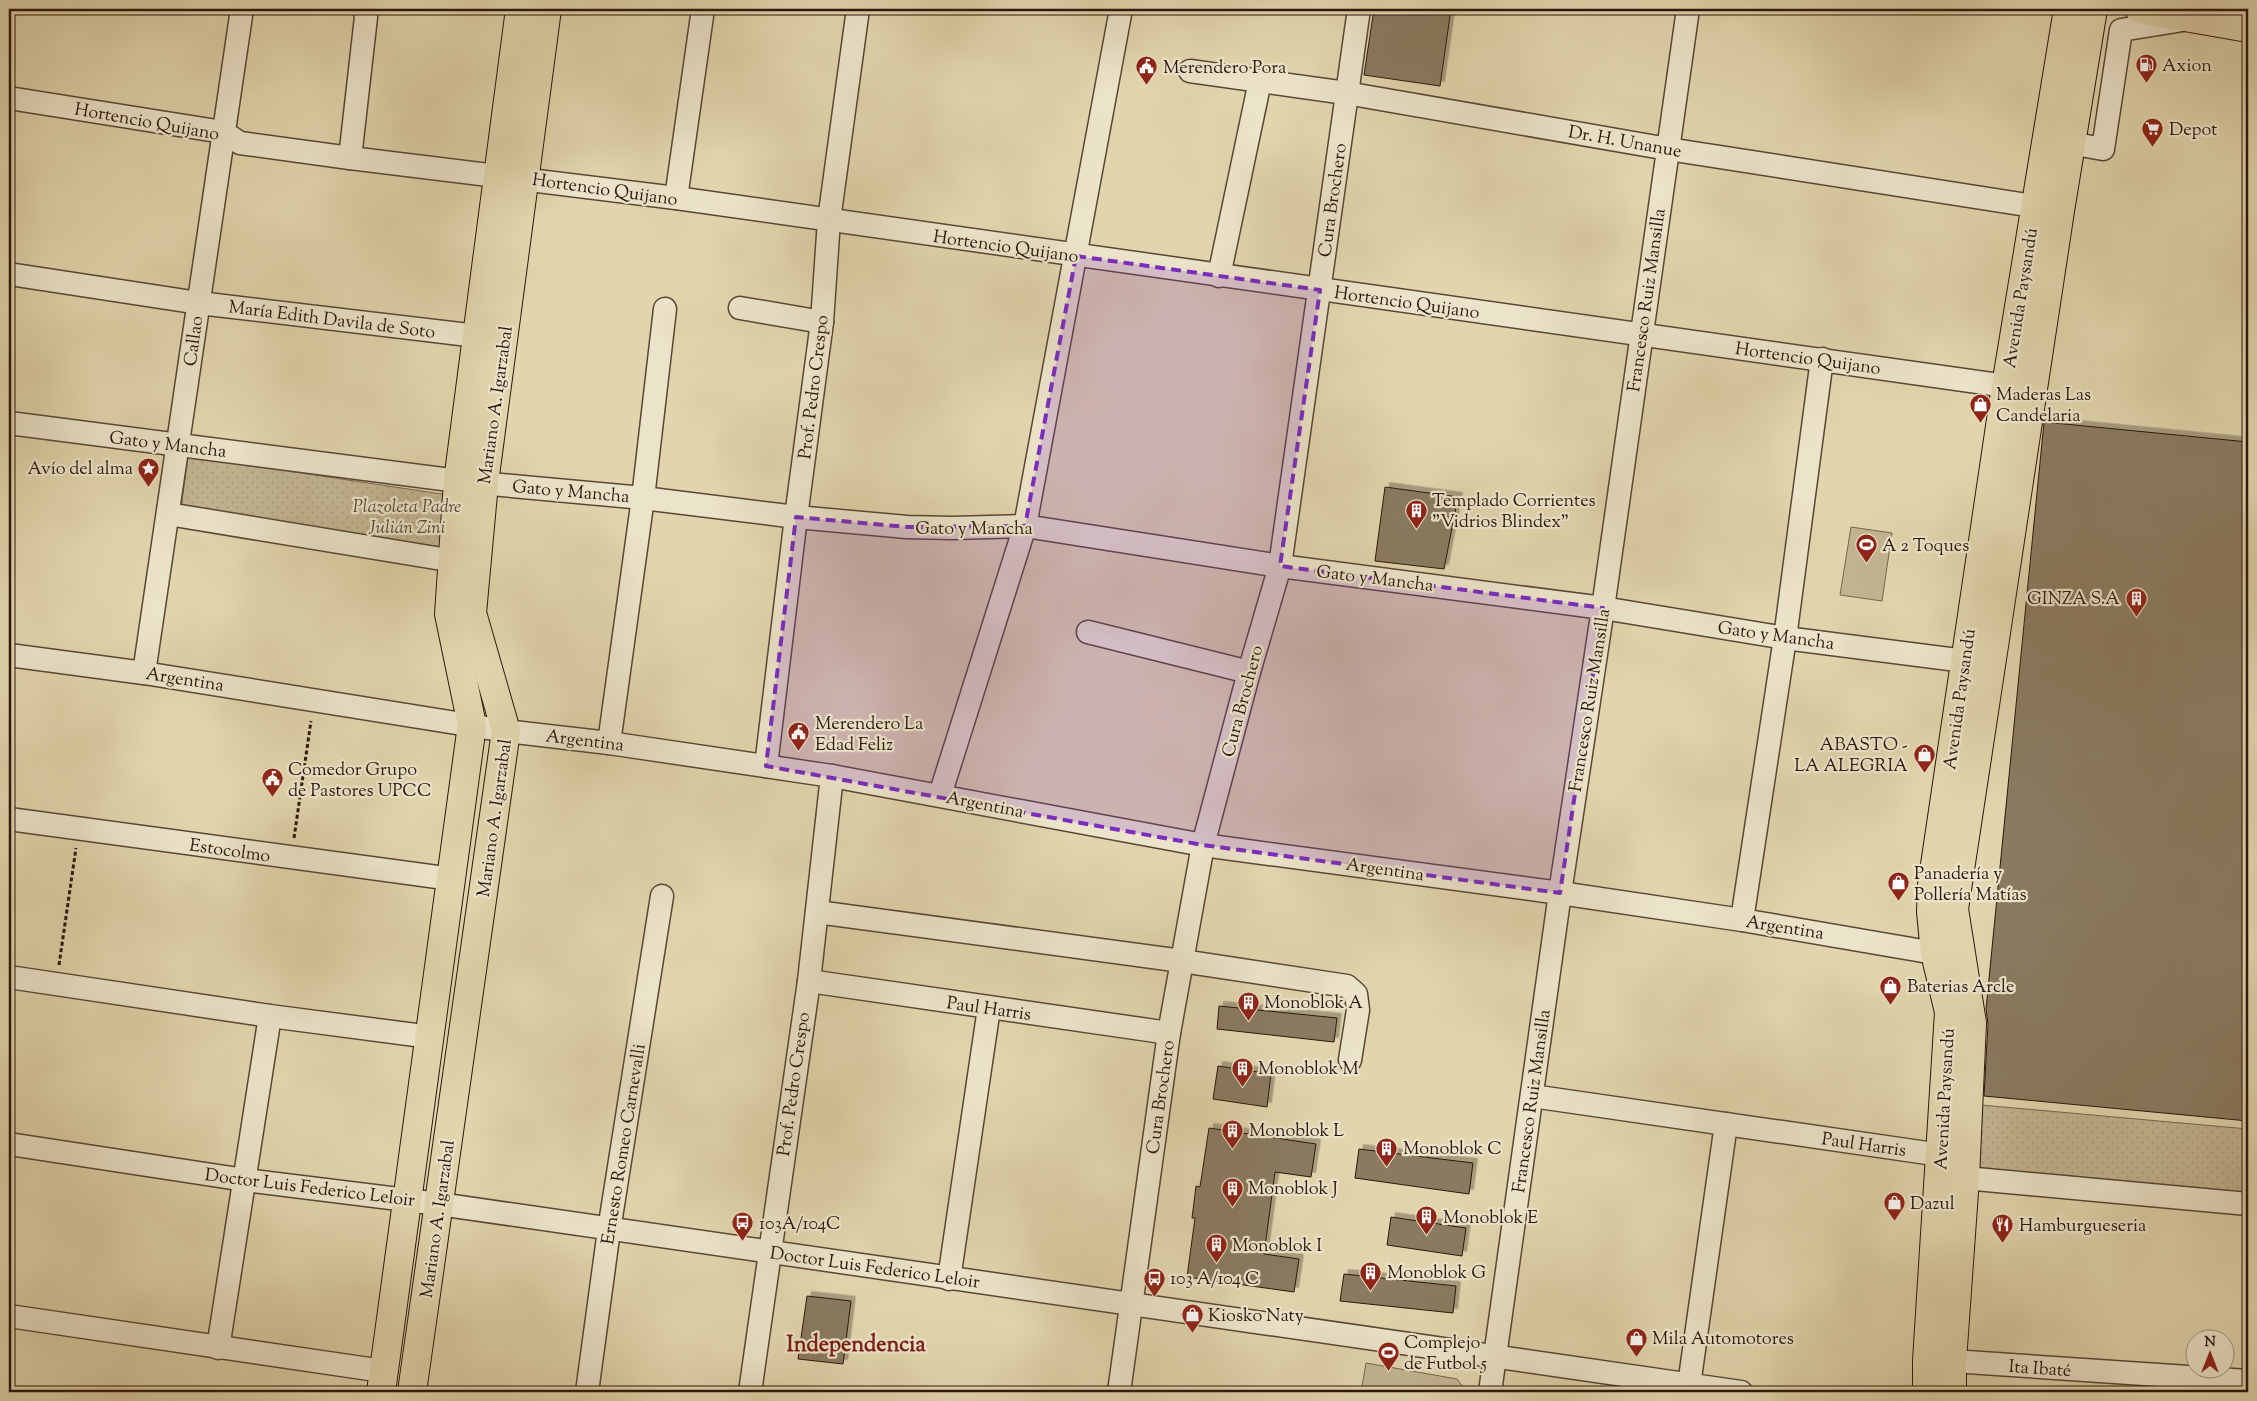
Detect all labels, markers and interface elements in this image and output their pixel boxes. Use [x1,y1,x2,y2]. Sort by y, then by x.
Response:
fuel station icon: Axion [2134,53,2158,84]
place label: Axion [2162,54,2212,80]
public building icon: Merendero Pora [1135,55,1159,86]
place label: Merendero Pora [1163,56,1286,82]
street label: Hortencio Quijano [72,97,221,149]
supermarket icon: Depot [2141,117,2165,148]
place label: Depot [2169,118,2217,144]
street label: Dr. H. Unanue [1566,120,1683,166]
street label: Cura Brochero [1313,141,1355,259]
street label: Hortencio Quijano [530,168,679,214]
street label: Francesco Ruiz Mansilla [1622,207,1674,394]
street label: Hortencio Quijano [931,225,1080,271]
street label: Avenida Paysandú [1998,226,2046,370]
street label: Hortencio Quijano [1332,281,1481,327]
street label: María Edith Davila de Soto [227,295,437,347]
street label: Prof. Pedro Crespo [793,313,837,461]
street label: Callao [179,314,211,368]
street label: Mariano A. Igarzabal [473,325,521,486]
street label: Hortencio Quijano [1733,337,1882,383]
place label: Maderas Las Candelaria [1996,383,2091,430]
shop icon: Maderas Las Candelaria [1968,392,1992,423]
street label: Gato y Mancha [108,426,228,466]
place icon: Avío del alma [137,456,161,487]
place label: Avío del alma [28,457,133,483]
street label: Gato y Mancha [511,475,631,511]
place label: Templado Corrientes "Vidrios Blindex" [1432,489,1596,536]
park label: Plazoleta Padre Julián Zini [353,495,461,542]
building icon: Templado Corrientes "Vidrios Blindex" [1404,498,1428,529]
street label: Gato y Mancha [915,517,1033,543]
sports icon: A 2 Toques [1854,533,1878,564]
place label: A 2 Toques [1882,534,1969,560]
street label: Gato y Mancha [1315,560,1435,600]
building icon: GINZA S.A [2124,586,2148,617]
place label: GINZA S.A [2027,587,2120,613]
street label: Francesco Ruiz Mansilla [1564,607,1618,794]
street label: Gato y Mancha [1716,616,1836,658]
street label: Avenida Paysandú [1938,627,1984,771]
street label: Cura Brochero [1217,643,1271,760]
street label: Argentina [144,662,226,700]
place label: Merendero La Edad Feliz [815,712,923,759]
public building icon: Merendero La Edad Feliz [787,721,811,752]
street label: Argentina [544,724,625,760]
place label: ABASTO - LA ALEGRIA [1794,733,1908,780]
street label: Mariano A. Igarzabal [472,738,520,899]
shop icon: ABASTO - LA ALEGRIA [1912,742,1936,773]
place label: Comedor Grupo de Pastores UPCC [288,758,431,805]
public building icon: Comedor Grupo de Pastores UPCC [260,767,284,798]
street label: Argentina [943,786,1026,826]
street label: Estocolmo [188,833,272,871]
street label: Argentina [1344,853,1426,889]
place label: Panadería y Pollería Matías [1914,862,2027,909]
shop icon: Panadería y Pollería Matías [1886,871,1910,902]
street label: Argentina [1744,910,1826,948]
shop icon: Baterias Arcle [1879,974,1903,1005]
place label: Baterias Arcle [1907,975,2014,1001]
building icon: Monoblok A [1236,990,1260,1021]
street label: Paul Harris [945,991,1033,1029]
place label: Monoblok A [1264,991,1363,1017]
street label: Francesco Ruiz Mansilla [1507,1008,1559,1195]
street label: Prof. Pedro Crespo [772,1010,818,1158]
street label: Avenida Paysandú [1929,1028,1963,1171]
street label: Cura Brochero [1141,1038,1183,1156]
street label: Ernesto Romeo Carnevalli [596,1042,654,1247]
building icon: Monoblok M [1230,1056,1254,1087]
place label: Monoblok M [1258,1057,1359,1083]
building icon: Monoblok L [1221,1118,1245,1149]
place label: Monoblok L [1249,1119,1344,1145]
street label: Paul Harris [1820,1127,1908,1165]
building icon: Monoblok C [1375,1136,1399,1167]
place label: Monoblok C [1403,1137,1502,1163]
street label: Mariano A. Igarzabal [415,1139,463,1300]
street label: Doctor Luis Federico Leloir [203,1163,417,1215]
building icon: Monoblok J [1220,1176,1244,1207]
place label: Monoblok J [1248,1177,1337,1203]
shop icon: Dazul [1882,1191,1906,1222]
place label: Dazul [1910,1192,1955,1218]
building icon: Monoblok E [1415,1205,1439,1236]
place label: Monoblok E [1443,1206,1538,1232]
bus stop icon: 103A/104C [731,1211,755,1242]
place label: 103A/104C [759,1212,841,1238]
restaurant icon: Hamburgueseria [1991,1213,2015,1244]
place label: Hamburgueseria [2019,1214,2146,1240]
building icon: Monoblok I [1204,1233,1228,1264]
place label: Monoblok I [1232,1234,1322,1260]
street label: Doctor Luis Federico Leloir [768,1241,982,1297]
building icon: Monoblok G [1359,1260,1383,1291]
place label: Monoblok G [1387,1261,1486,1287]
bus stop icon: 103 A/104 C [1142,1266,1166,1297]
place label: 103 A/104 C [1170,1267,1259,1293]
shop icon: Kiosko Naty [1180,1303,1204,1334]
place label: Kiosko Naty [1208,1304,1304,1330]
shop icon: Mila Automotores [1624,1326,1648,1357]
place label: Mila Automotores [1652,1327,1794,1353]
north arrow [2184,1328,2234,1378]
district label: Independencia [786,1330,926,1362]
place label: Complejo de Futbol 5 [1404,1331,1487,1378]
text: N [2204,1333,2216,1353]
sports icon: Complejo de Futbol 5 [1376,1340,1400,1371]
street label: Ita Ibaté [2008,1355,2072,1385]

